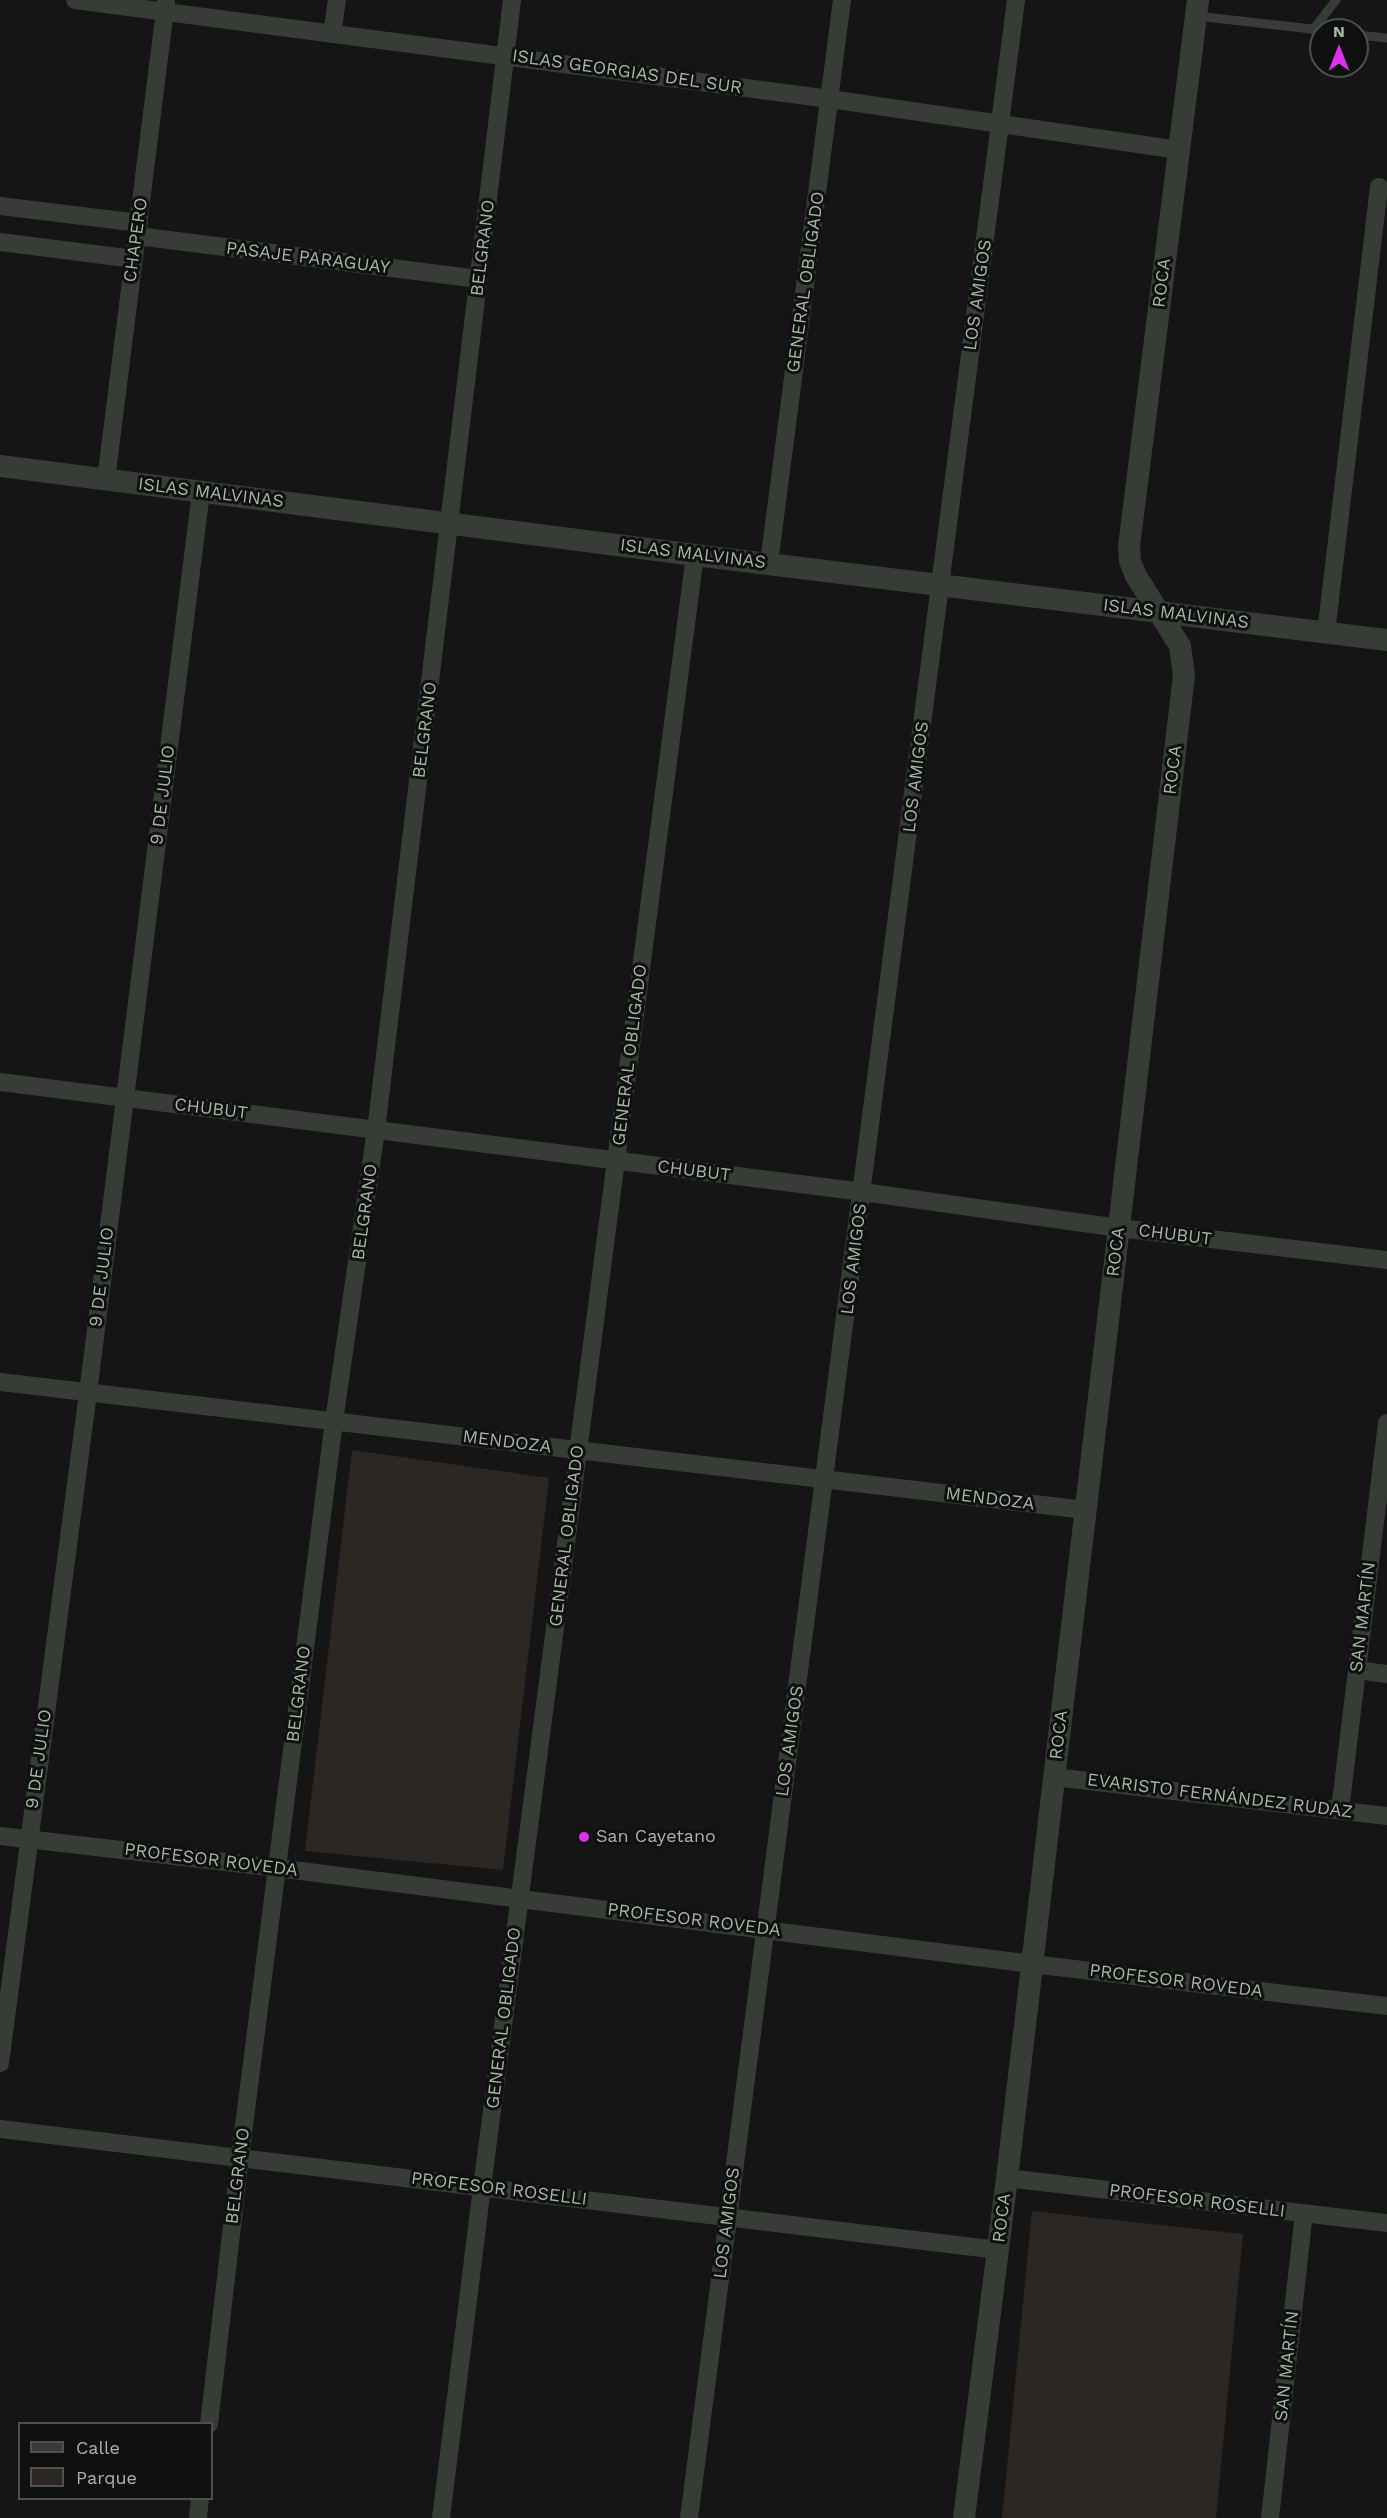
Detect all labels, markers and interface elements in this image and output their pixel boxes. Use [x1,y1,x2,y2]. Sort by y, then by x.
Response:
north arrow [1309,18,1369,78]
text: N [1333,22,1345,41]
street label: ISLAS GEORGIAS DEL SUR [511,45,743,99]
street label: GENERAL OBLIGADO [783,190,829,374]
street label: CHAPERO [119,196,153,284]
street label: BELGRANO [466,198,500,298]
street label: PASAJE PARAGUAY [225,237,391,279]
street label: LOS AMIGOS [960,238,996,352]
street label: ROCA [1148,257,1176,309]
street label: ISLAS MALVINAS [137,473,285,513]
street label: ISLAS MALVINAS [619,534,767,574]
street label: ISLAS MALVINAS [1102,594,1250,634]
street label: BELGRANO [408,680,442,780]
street label: LOS AMIGOS [898,720,934,834]
street label: 9 DE JULIO [146,744,180,846]
street label: ROCA [1159,744,1187,796]
street label: GENERAL OBLIGADO [608,963,652,1147]
street label: CHUBUT [173,1094,249,1124]
street label: CHUBUT [656,1156,732,1186]
street label: BELGRANO [348,1162,382,1262]
street label: LOS AMIGOS [836,1202,872,1316]
street label: CHUBUT [1137,1220,1213,1250]
street label: 9 DE JULIO [85,1226,119,1328]
street label: ROCA [1102,1226,1130,1278]
street label: MENDOZA [461,1426,553,1458]
street label: GENERAL OBLIGADO [545,1444,589,1628]
street label: MENDOZA [944,1483,1036,1515]
street label: SAN MARTÍN [1346,1561,1380,1673]
street label: BELGRANO [282,1644,316,1744]
street label: LOS AMIGOS [772,1684,808,1798]
street label: 9 DE JULIO [21,1708,57,1810]
street label: ROCA [1045,1709,1073,1761]
street label: EVARISTO FERNÁNDEZ RUDAZ [1086,1769,1354,1823]
place label: San Cayetano [596,1826,716,1848]
marker: San Cayetano [577,1830,591,1844]
street label: PROFESOR ROVEDA [123,1839,299,1881]
street label: PROFESOR ROVEDA [606,1899,782,1941]
street label: GENERAL OBLIGADO [482,1926,526,2110]
street label: PROFESOR ROVEDA [1088,1960,1264,2002]
street label: BELGRANO [221,2126,255,2226]
street label: LOS AMIGOS [709,2166,745,2280]
street label: PROFESOR ROSELLI [410,2167,588,2211]
street label: PROFESOR ROSELLI [1108,2179,1286,2223]
street label: ROCA [988,2192,1016,2244]
street label: SAN MARTÍN [1270,2310,1304,2422]
legend [18,2422,213,2500]
text: Calle [76,2437,120,2458]
text: Parque [76,2467,137,2488]

